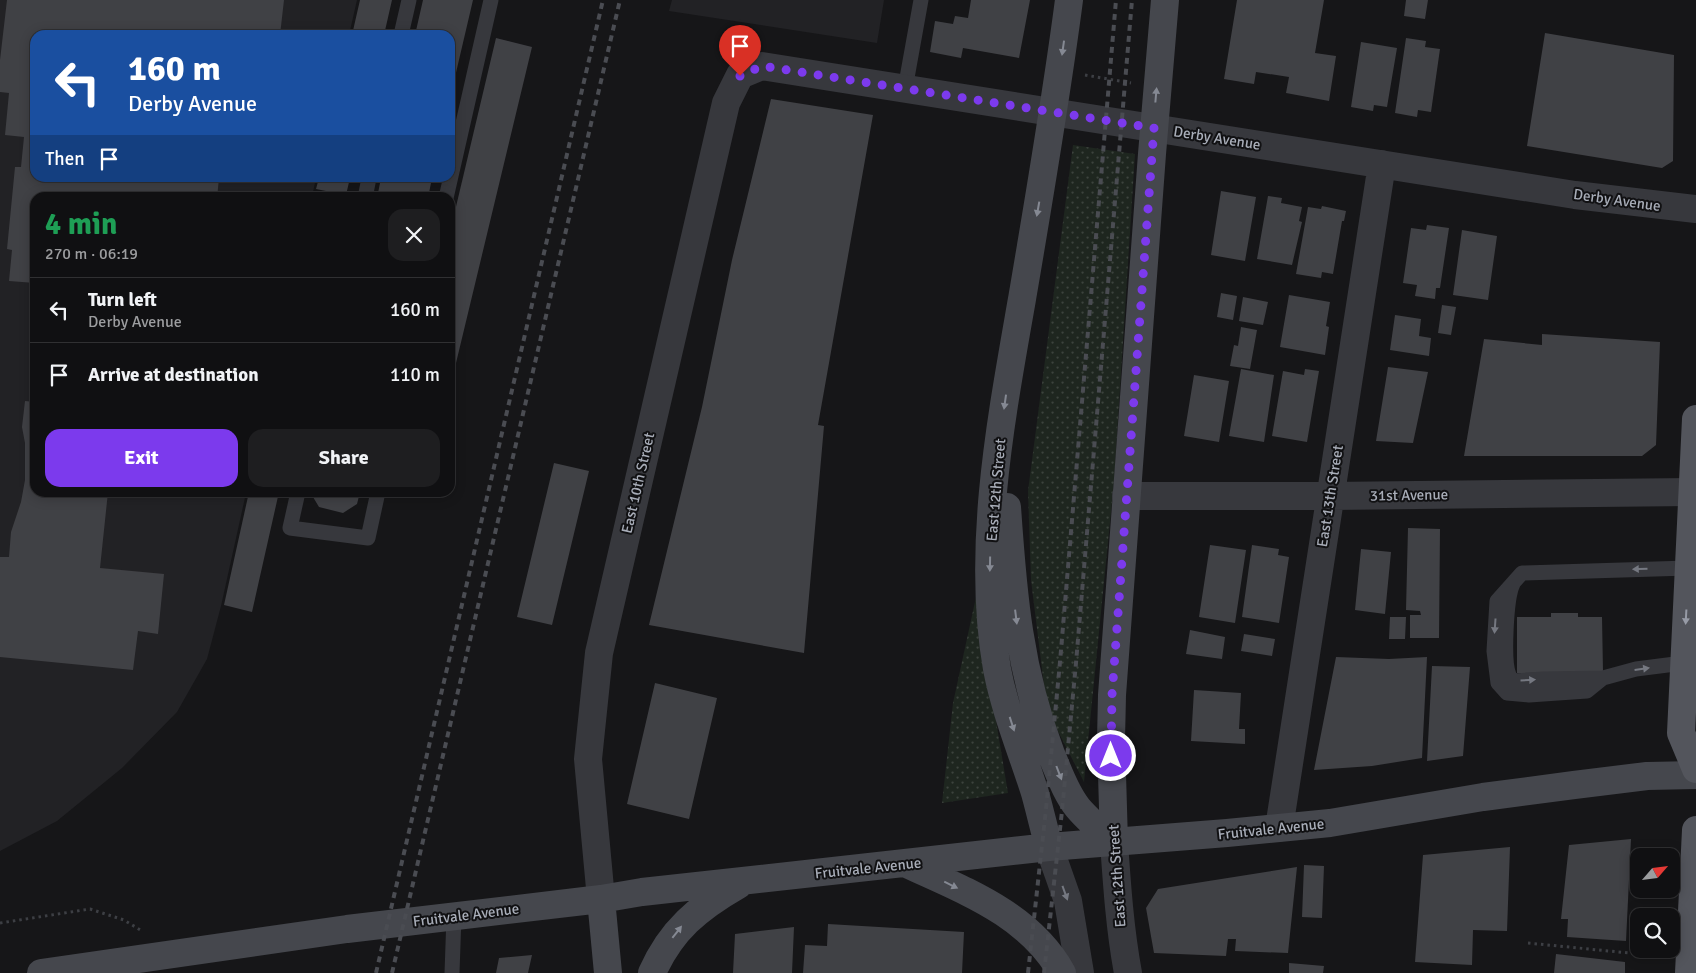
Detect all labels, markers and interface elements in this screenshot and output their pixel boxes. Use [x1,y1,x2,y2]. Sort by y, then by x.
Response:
pin [719,25,761,76]
icon: arrive [726,32,754,60]
one-way arrow [1059,41,1067,57]
text: 160 m [128,47,221,90]
icon: left [45,50,110,115]
one-way arrow [1153,87,1161,103]
text: Derby Avenue [128,90,257,117]
street label: Derby Avenue [1172,122,1262,154]
icon: arrive [95,145,123,173]
text: Then [45,147,85,171]
street label: Derby Avenue [1572,185,1662,215]
one-way arrow [1033,201,1041,217]
text: 4 min [45,206,117,243]
button: close [388,209,440,261]
text: 270 m · 06:19 [45,244,138,264]
text: Turn left [88,288,157,312]
icon: left [45,296,73,324]
text: 160 m [390,298,440,322]
text: Derby Avenue [88,312,182,332]
icon: arrive [45,361,73,389]
text: Arrive at destination [88,363,259,387]
text: 110 m [390,363,440,387]
one-way arrow [1001,395,1009,411]
button: Exit [45,429,238,487]
button: Share [248,429,440,487]
street label: East 10th Street [618,431,658,535]
street label: East 12th Street [983,438,1009,542]
street label: East 13th Street [1313,444,1347,548]
street label: 31st Avenue [1370,485,1448,505]
one-way arrow [986,556,994,572]
one-way arrow [1631,565,1647,573]
one-way arrow [1012,609,1020,625]
one-way arrow [1681,609,1689,625]
one-way arrow [1491,618,1499,634]
one-way arrow [1635,664,1651,672]
one-way arrow [1521,676,1537,684]
one-way arrow [1009,717,1017,732]
position arrow [1084,729,1136,781]
one-way arrow [1055,766,1063,781]
street label: Fruitvale Avenue [1217,814,1325,844]
street label: East 12th Street [1104,824,1130,928]
north arrow [1630,848,1680,898]
map controls [1630,848,1680,958]
street label: Fruitvale Avenue [814,853,922,883]
one-way arrow [944,881,958,889]
one-way arrow [1061,886,1069,901]
street label: Fruitvale Avenue [412,900,520,930]
button: search [1630,908,1680,958]
one-way arrow [672,925,682,939]

